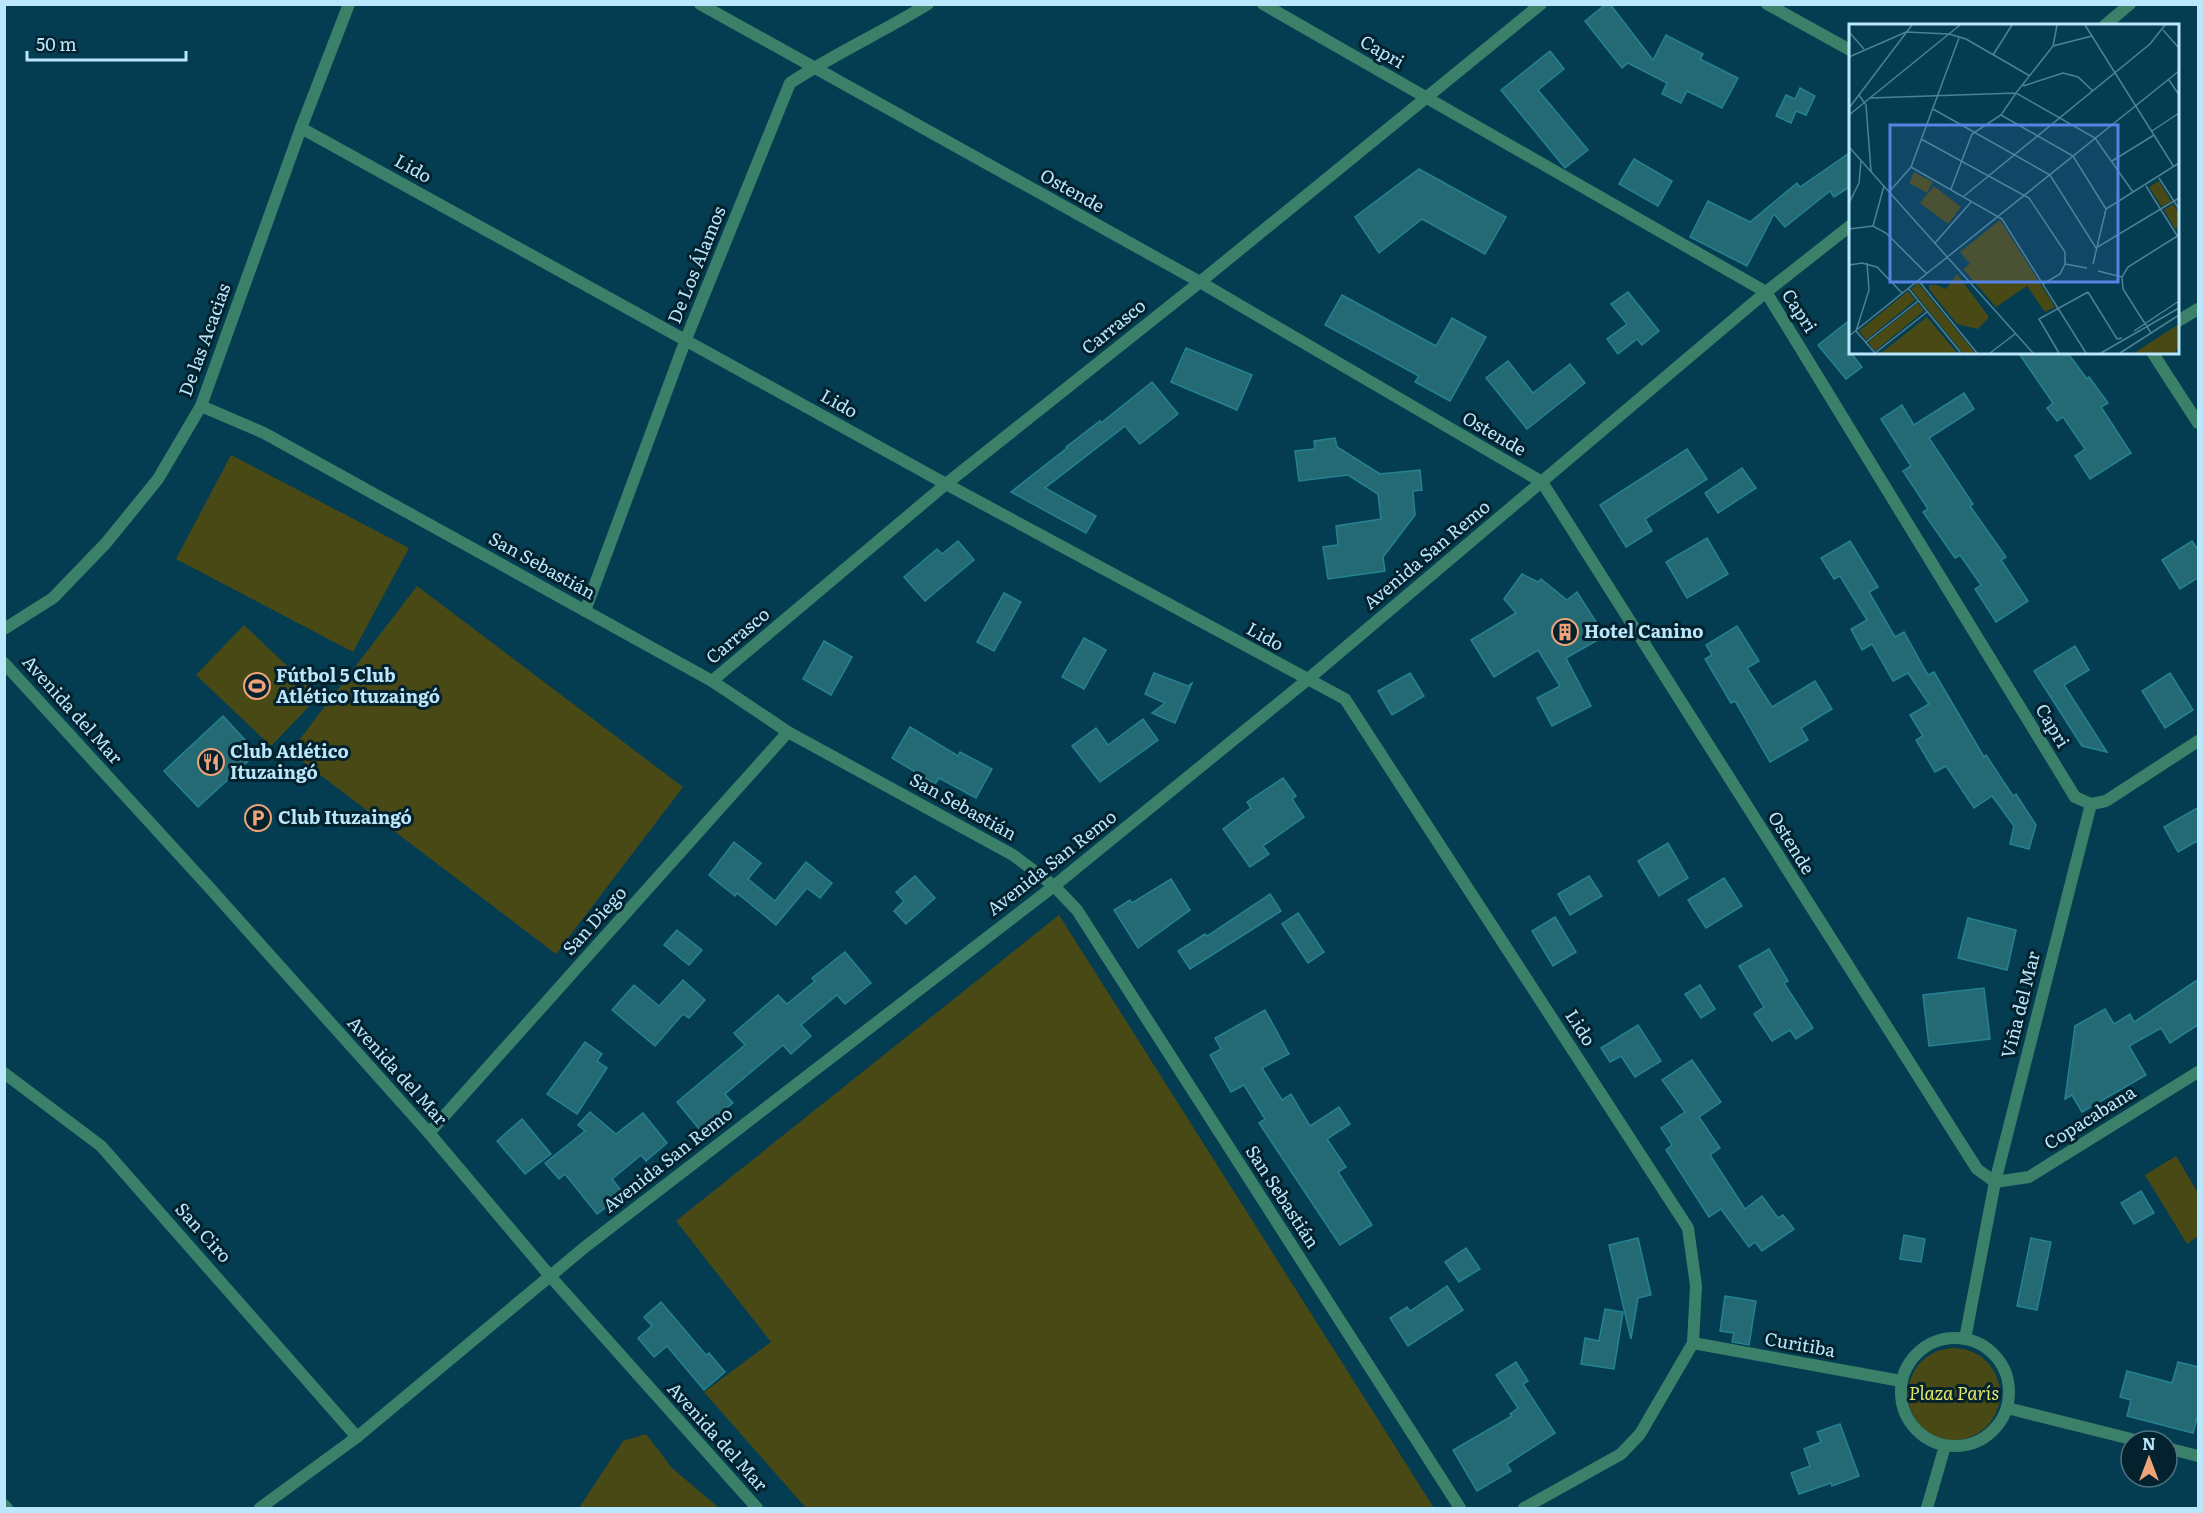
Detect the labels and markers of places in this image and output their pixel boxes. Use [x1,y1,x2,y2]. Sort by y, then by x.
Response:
building icon: Hotel Canino [1550,617,1580,647]
place label: Hotel Canino [1584,617,1704,644]
place label: Fútbol 5 Club Atlético Ituzaingó [276,661,440,709]
sports icon: Fútbol 5 Club Atlético Ituzaingó [242,671,272,701]
place label: Club Atlético Ituzaingó [230,737,349,785]
restaurant icon: Club Atlético Ituzaingó [196,747,226,777]
parking icon: Club Ituzaingó [243,803,273,833]
place label: Club Ituzaingó [278,803,412,830]

